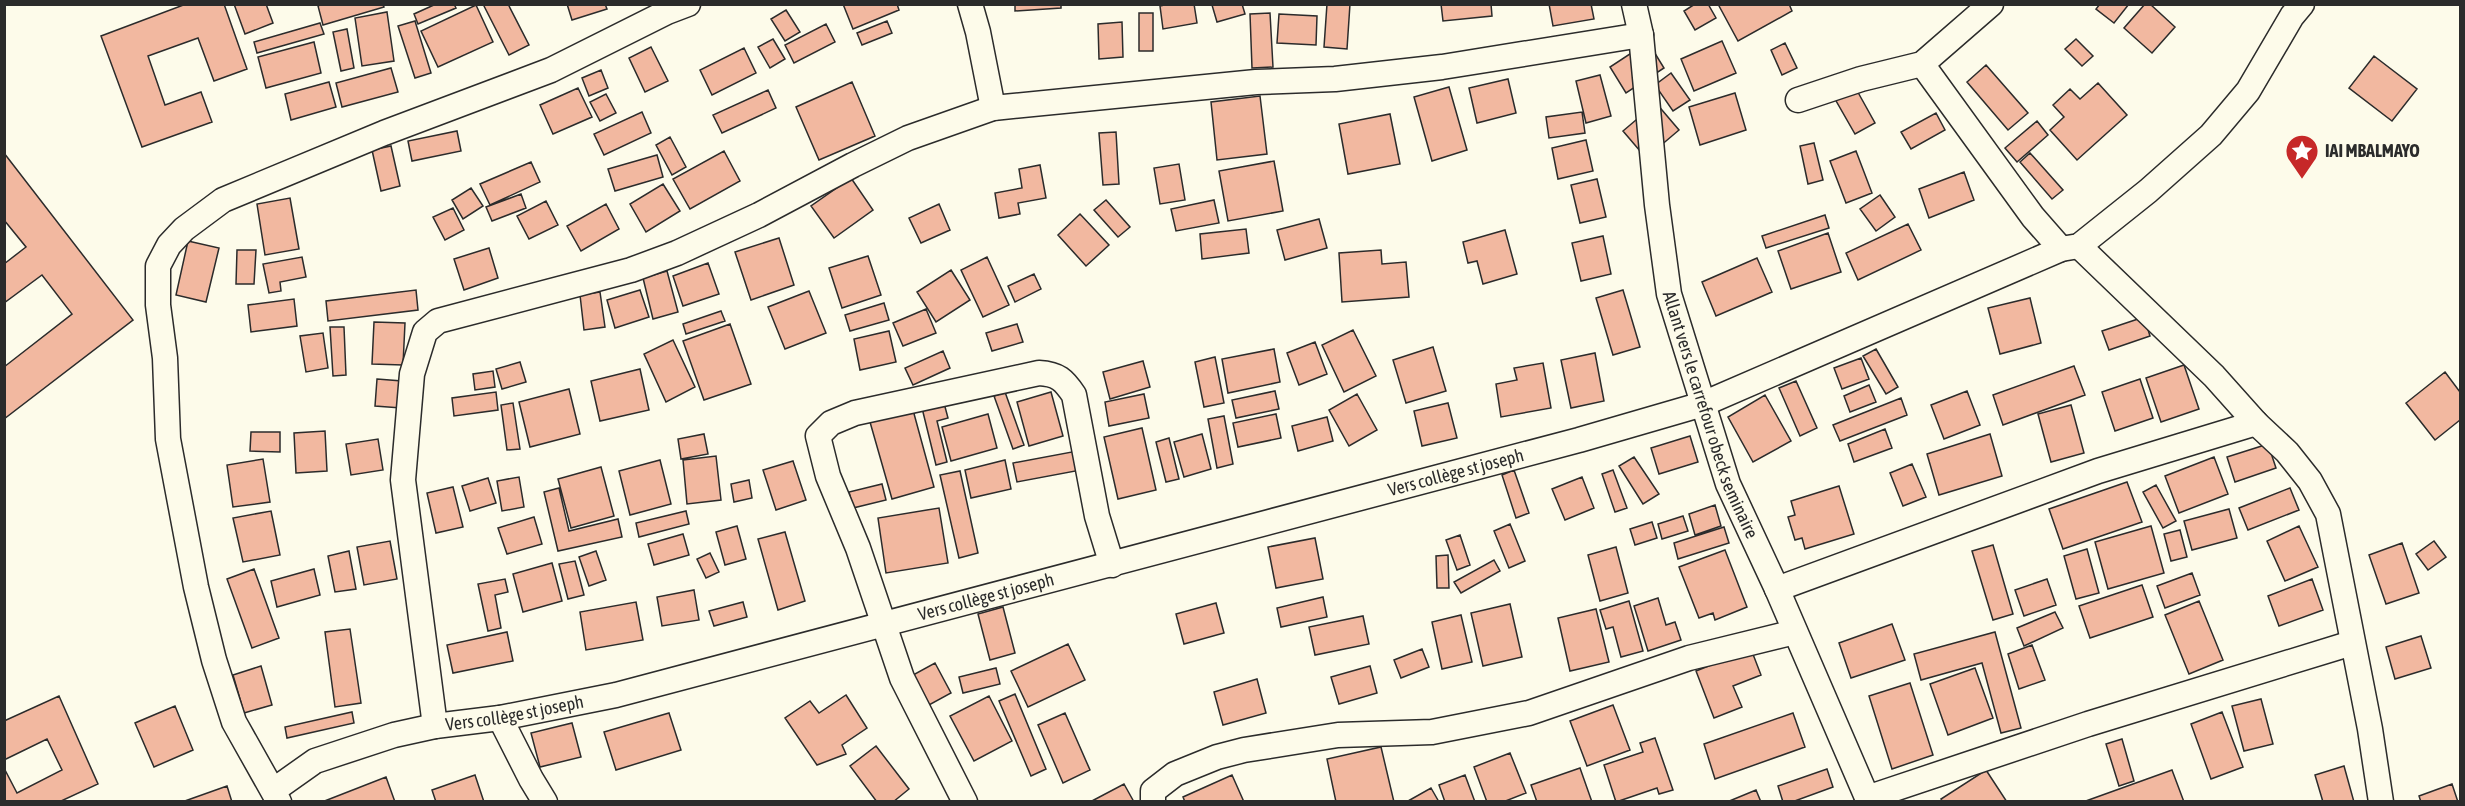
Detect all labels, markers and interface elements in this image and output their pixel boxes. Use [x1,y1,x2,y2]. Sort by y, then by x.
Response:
place icon: IAI MBALMAYO [2284,133,2320,180]
place label: IAI MBALMAYO [2325,140,2420,161]
street label: Allant vers le carrefour obeck seminaire [1659,288,1763,542]
street label: Vers collège st joseph [1386,444,1526,500]
street label: Vers collège st joseph [916,568,1056,625]
street label: Vers collège st joseph [444,691,585,735]

